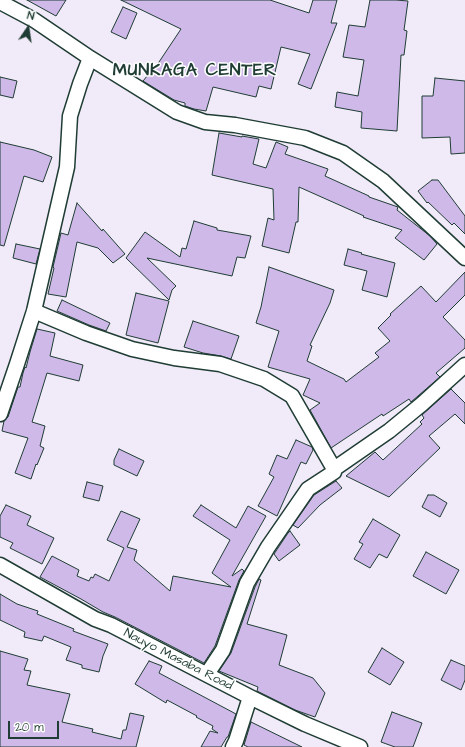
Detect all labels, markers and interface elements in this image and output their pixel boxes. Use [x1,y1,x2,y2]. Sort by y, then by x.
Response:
north arrow [8,8,48,48]
text: N [26,8,36,24]
district label: MUNKAGA CENTER [113,61,277,81]
street label: Nauyo Masaba Road [121,626,235,694]
scale bar [10,713,61,739]
text: 20 m [15,719,44,736]

